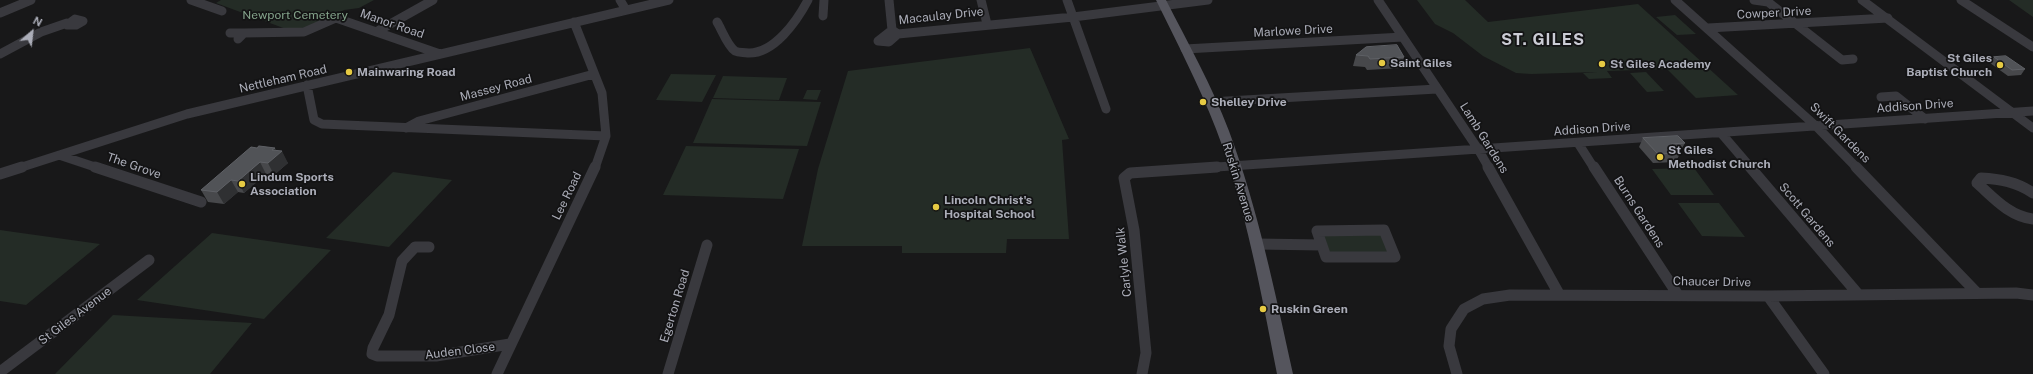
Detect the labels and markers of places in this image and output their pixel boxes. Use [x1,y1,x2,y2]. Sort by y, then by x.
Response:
place label: St Giles Baptist Church [1906,51,1992,79]
place label: Saint Giles [1390,56,1452,70]
place label: St Giles Academy [1610,57,1711,71]
marker: Saint Giles [1377,58,1387,68]
marker: St Giles Academy [1597,59,1607,69]
marker: St Giles Baptist Church [1995,60,2005,70]
place label: Mainwaring Road [357,65,456,79]
marker: Mainwaring Road [344,67,354,77]
place label: Shelley Drive [1211,95,1287,109]
marker: Shelley Drive [1198,97,1208,107]
place label: St Giles Methodist Church [1668,143,1771,171]
marker: St Giles Methodist Church [1655,152,1665,162]
place label: Lindum Sports Association [250,170,334,198]
marker: Lindum Sports Association [237,179,247,189]
place label: Lincoln Christ's Hospital School [944,193,1035,221]
marker: Lincoln Christ's Hospital School [931,202,941,212]
place label: Ruskin Green [1271,302,1348,316]
marker: Ruskin Green [1258,304,1268,314]

